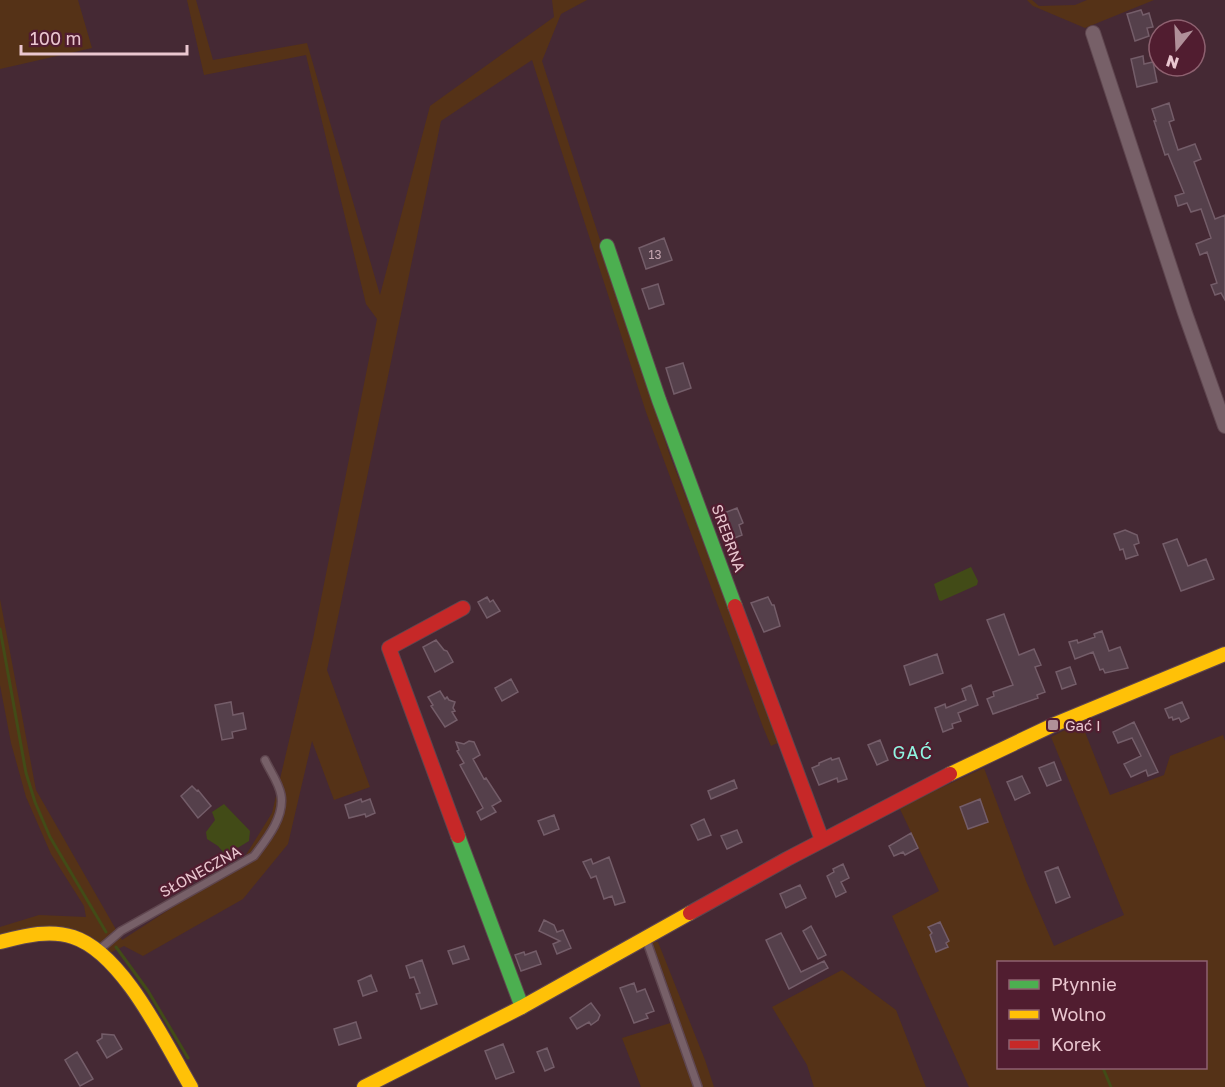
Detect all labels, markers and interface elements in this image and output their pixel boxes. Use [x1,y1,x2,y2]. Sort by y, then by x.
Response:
scale bar [21,18,188,56]
north arrow [1147,18,1207,78]
text: 100 m [30,27,81,49]
text: N [1163,51,1181,74]
house number: 13 [649,247,661,262]
street label: SREBRNA [708,502,750,574]
place label: Gać I [1065,716,1101,734]
marker: Gać I [1046,718,1060,732]
district label: GAĆ [893,741,933,763]
street label: SŁONECZNA [156,841,244,901]
legend [997,961,1207,1069]
text: Płynnie [1051,973,1117,995]
text: Wolno [1051,1003,1106,1025]
text: Korek [1051,1033,1101,1055]

